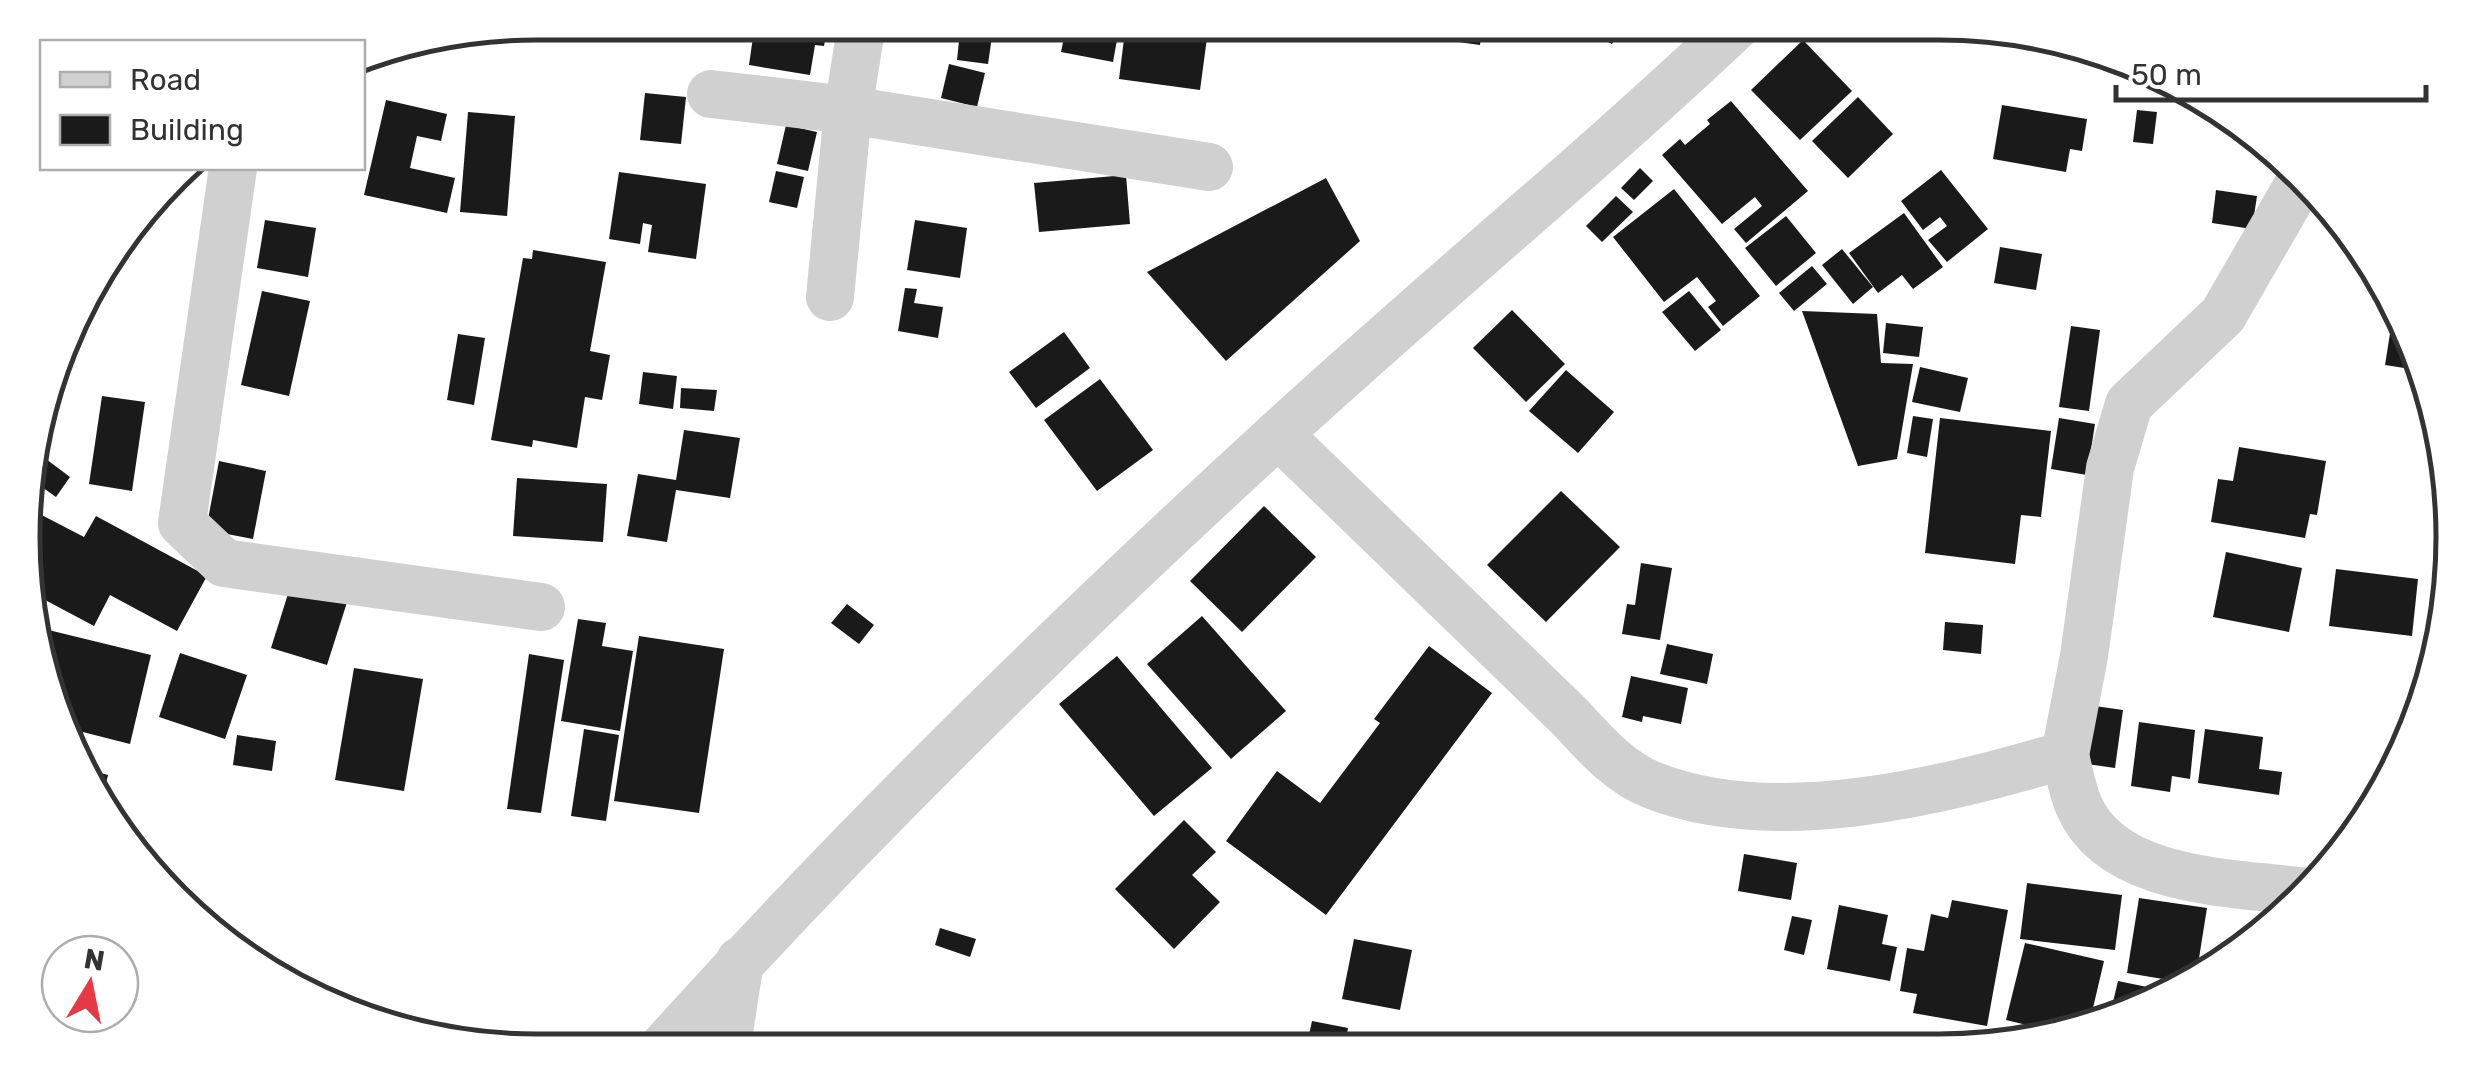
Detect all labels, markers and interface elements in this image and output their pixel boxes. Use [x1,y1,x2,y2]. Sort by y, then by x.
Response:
legend [40,40,365,170]
scale bar [2116,40,2426,102]
text: 50 m [2131,57,2202,93]
text: Road [130,62,201,98]
text: Building [130,112,244,148]
north arrow [40,934,140,1034]
text: N [81,942,107,978]

